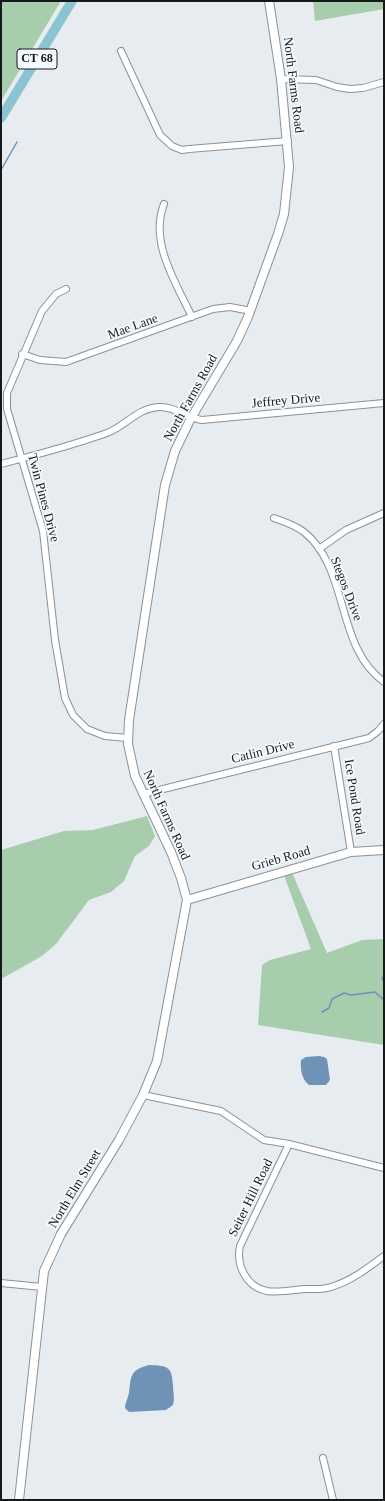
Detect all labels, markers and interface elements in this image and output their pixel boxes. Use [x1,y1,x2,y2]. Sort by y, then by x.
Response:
street label: North Farms Road [279,36,307,134]
road number: CT 68 [17,49,57,69]
street label: Mae Lane [106,311,160,343]
street label: North Farms Road [161,352,221,444]
street label: Jeffrey Drive [251,390,321,412]
street label: Twin Pines Drive [24,452,62,544]
street label: Stegos Drive [327,555,365,623]
street label: Catlin Drive [230,737,296,767]
street label: Ice Pond Road [340,758,368,836]
street label: North Farms Road [139,768,193,862]
street label: Grieb Road [250,843,312,875]
street label: North Elm Street [45,1147,105,1231]
street label: Seiter Hill Road [225,1157,277,1239]

